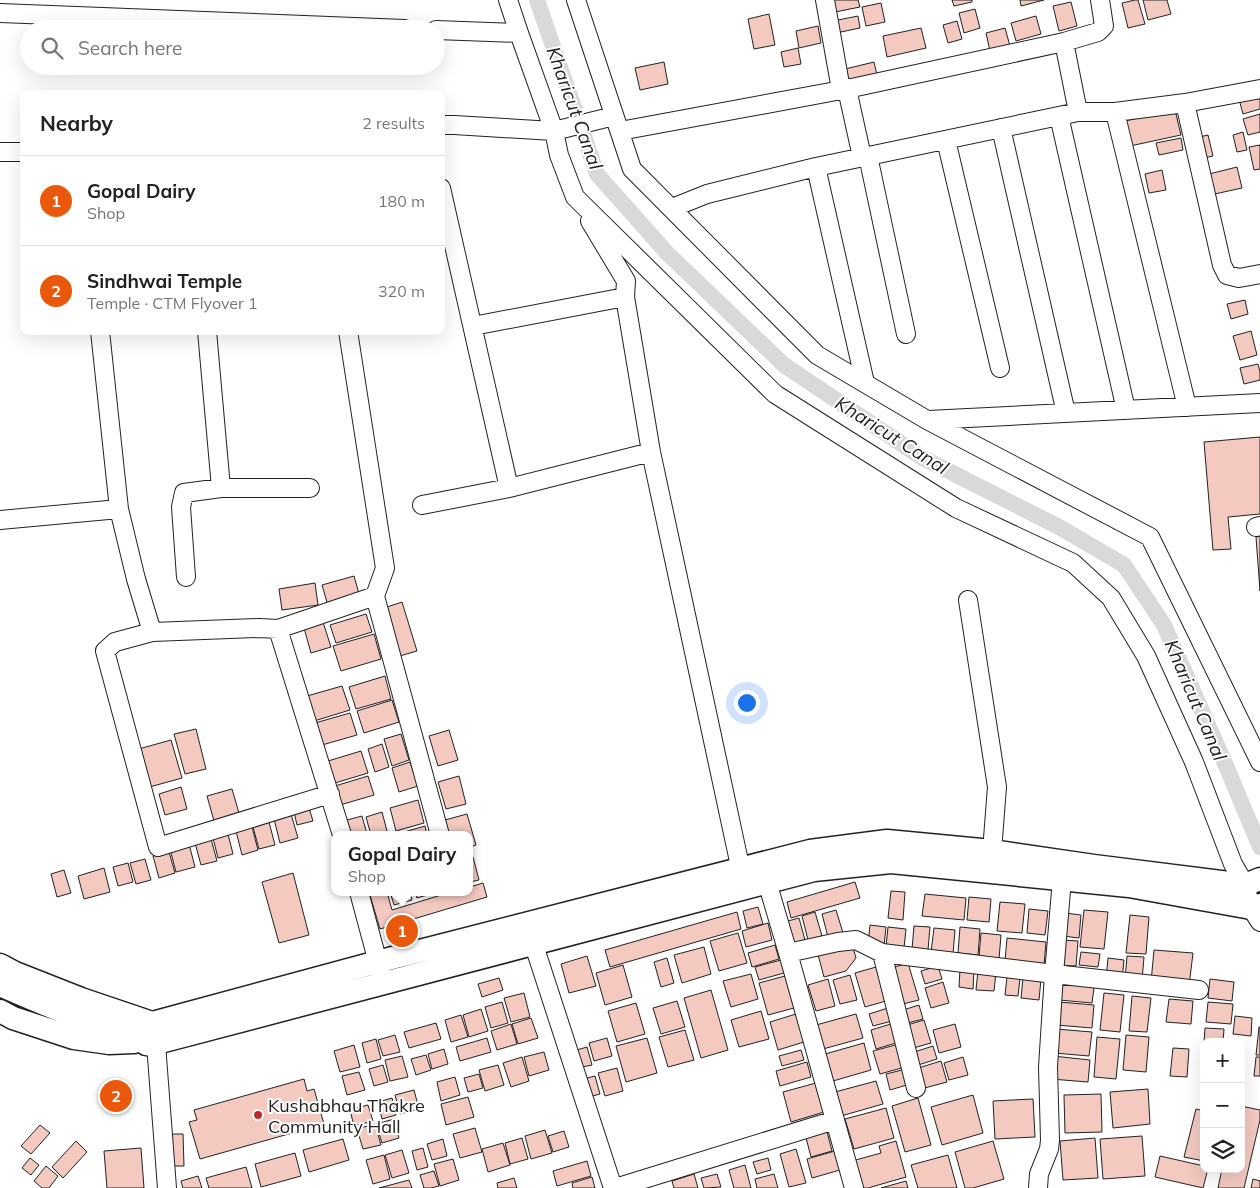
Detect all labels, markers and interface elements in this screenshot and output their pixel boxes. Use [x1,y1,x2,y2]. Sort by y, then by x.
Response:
search box [20,20,445,75]
icon: search [38,34,66,62]
text: Search here [78,36,182,60]
water label: Kharicut Canal [542,43,609,173]
text: Nearby [40,110,113,136]
text: 2 results [362,113,425,133]
text: Gopal Dairy [87,179,196,203]
text: 1 [51,191,61,211]
text: 180 m [378,191,425,211]
text: Shop [87,203,125,223]
text: Sindhwai Temple [87,269,242,293]
text: 2 [51,281,61,301]
text: 320 m [378,281,425,301]
text: Temple · CTM Flyover 1 [87,293,258,313]
water label: Kharicut Canal [831,391,954,480]
water label: Kharicut Canal [1160,636,1232,765]
your location [734,690,760,716]
popup [331,831,473,896]
text: Gopal Dairy [348,842,456,866]
text: Shop [348,866,386,886]
pin: 1 [386,912,418,950]
map controls [1200,1038,1245,1173]
button: + [1200,1038,1245,1083]
pin: 2 [100,1077,132,1115]
button: − [1200,1083,1245,1128]
place label: Kushabhau Thakre Community Hall [268,1094,425,1138]
marker: Kushabhau Thakre Community Hall [252,1109,264,1121]
button: layers [1200,1128,1245,1173]

